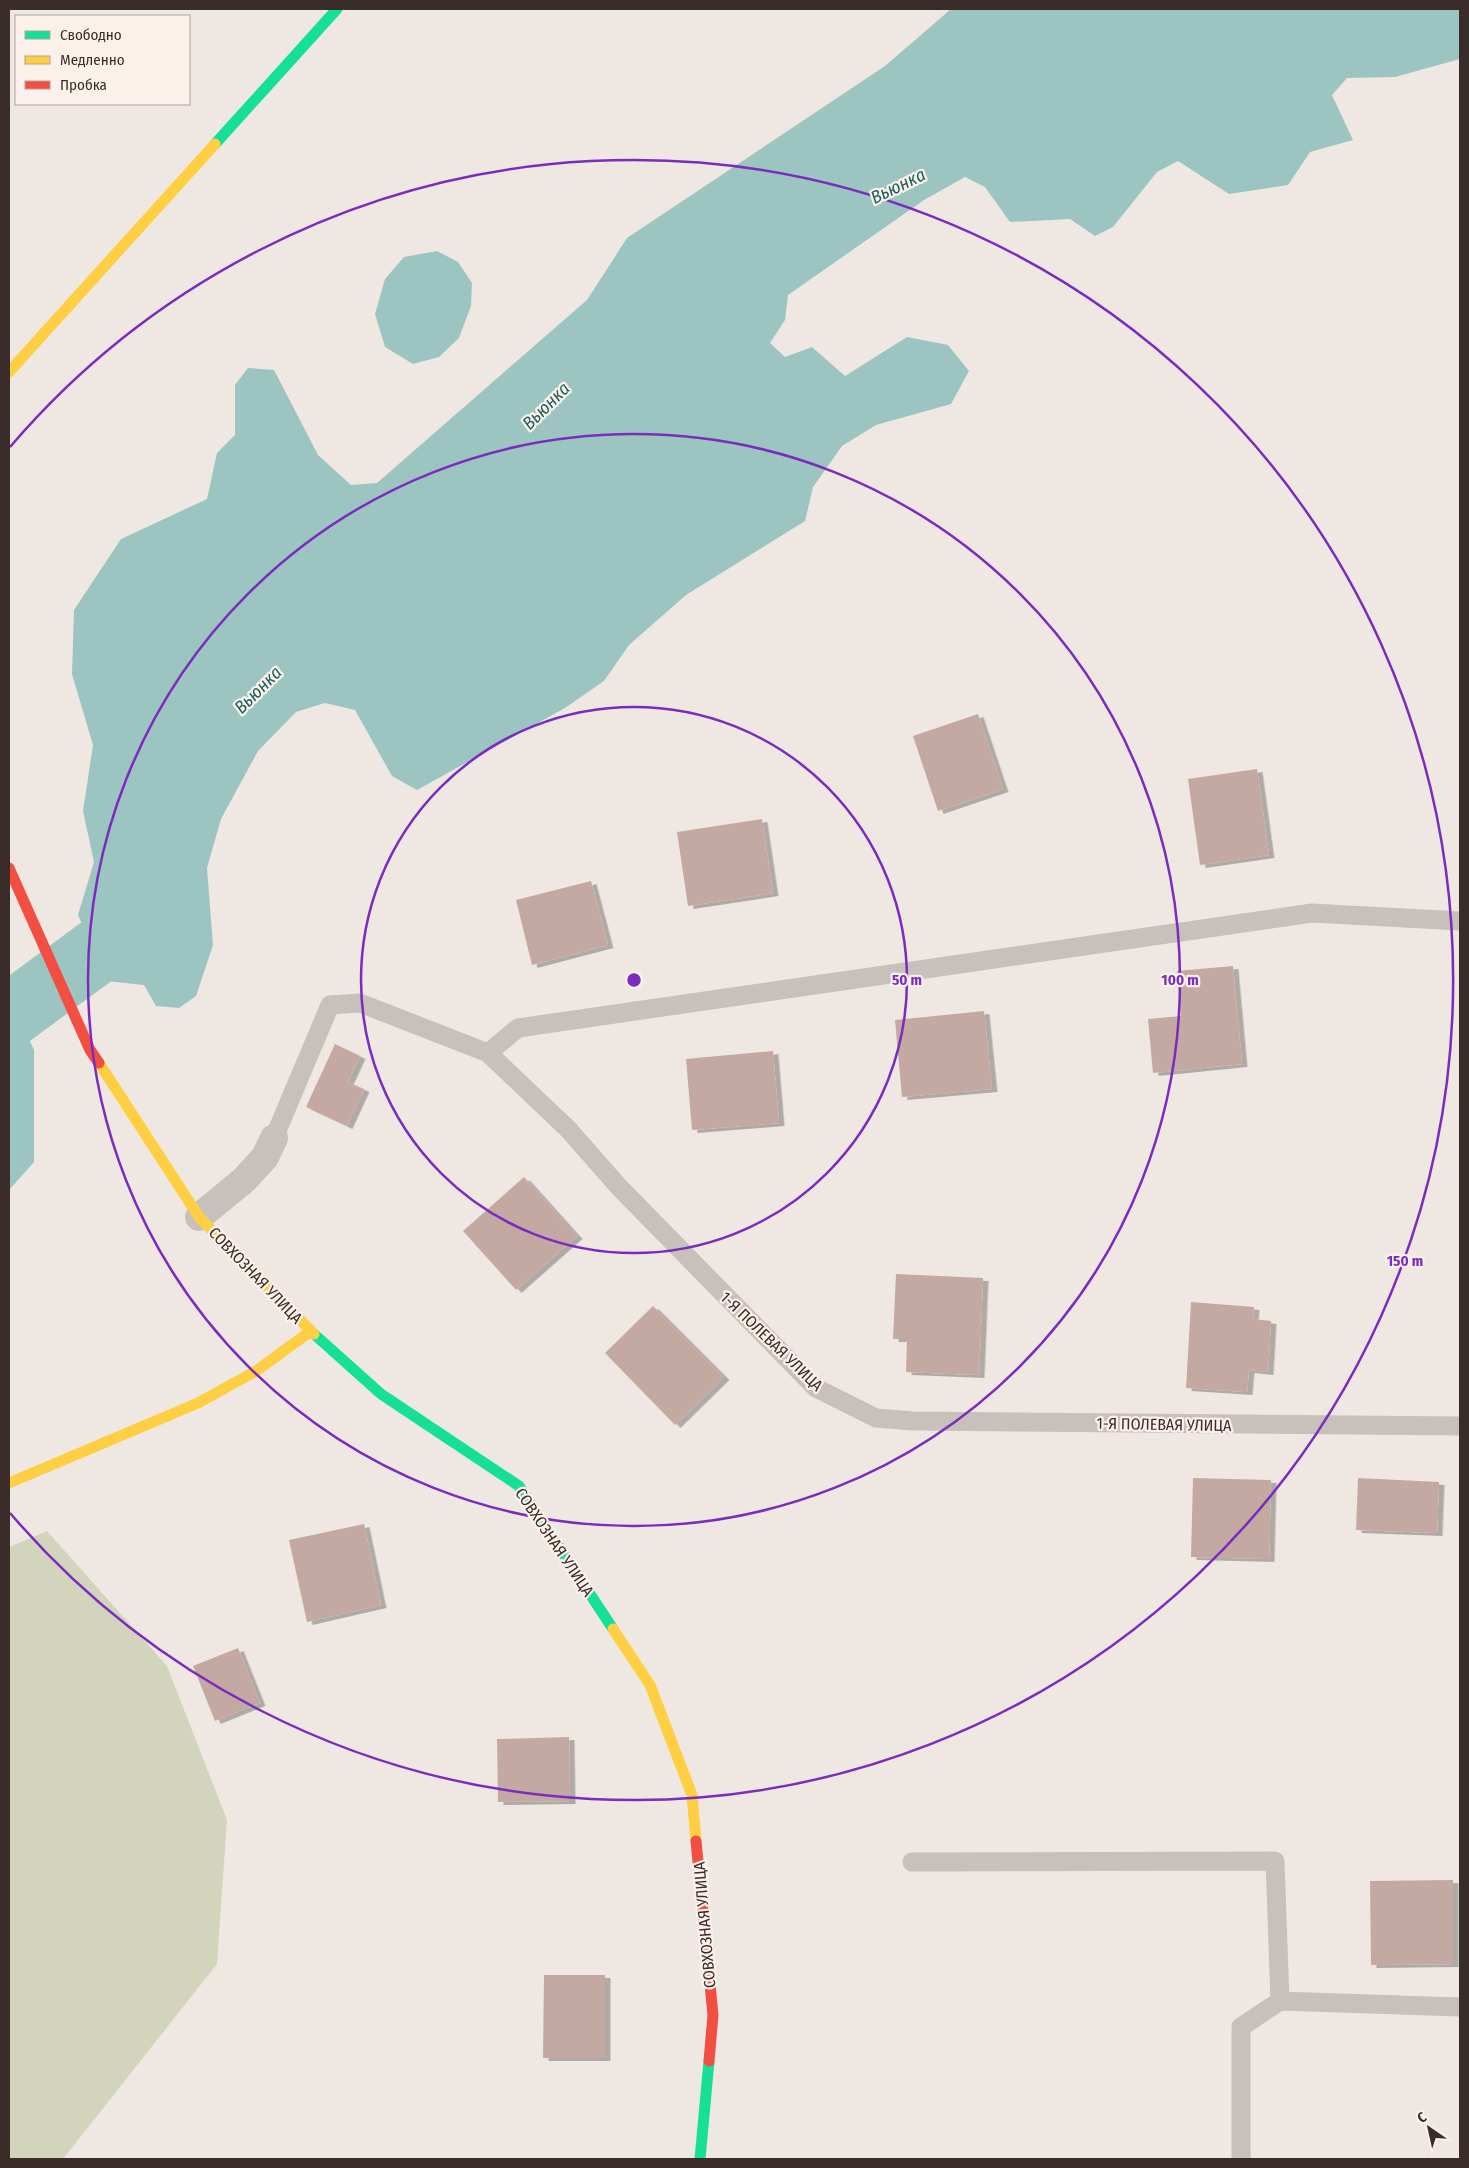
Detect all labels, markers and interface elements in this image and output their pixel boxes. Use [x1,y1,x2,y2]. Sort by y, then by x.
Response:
legend [15,15,190,105]
text: Свободно [60,26,122,44]
text: Медленно [60,51,125,69]
text: Пробка [60,76,107,94]
water label: Вьюнка [867,163,929,209]
water label: Вьюнка [518,378,574,434]
water label: Вьюнка [230,662,286,718]
centre of rings [625,971,643,989]
text: 50 m [892,971,922,989]
text: 100 m [1161,971,1199,989]
street label: СОВХОЗНАЯ УЛИЦА [205,1223,307,1328]
text: 150 m [1387,1252,1423,1270]
street label: 1-Я ПОЛЕВАЯ УЛИЦА [717,1288,827,1395]
street label: 1-Я ПОЛЕВАЯ УЛИЦА [1096,1414,1232,1435]
street label: СОВХОЗНАЯ УЛИЦА [511,1484,598,1601]
street label: СОВХОЗНАЯ УЛИЦА [689,1860,719,1989]
north arrow [1404,2103,1454,2153]
text: С [1414,2108,1430,2127]

